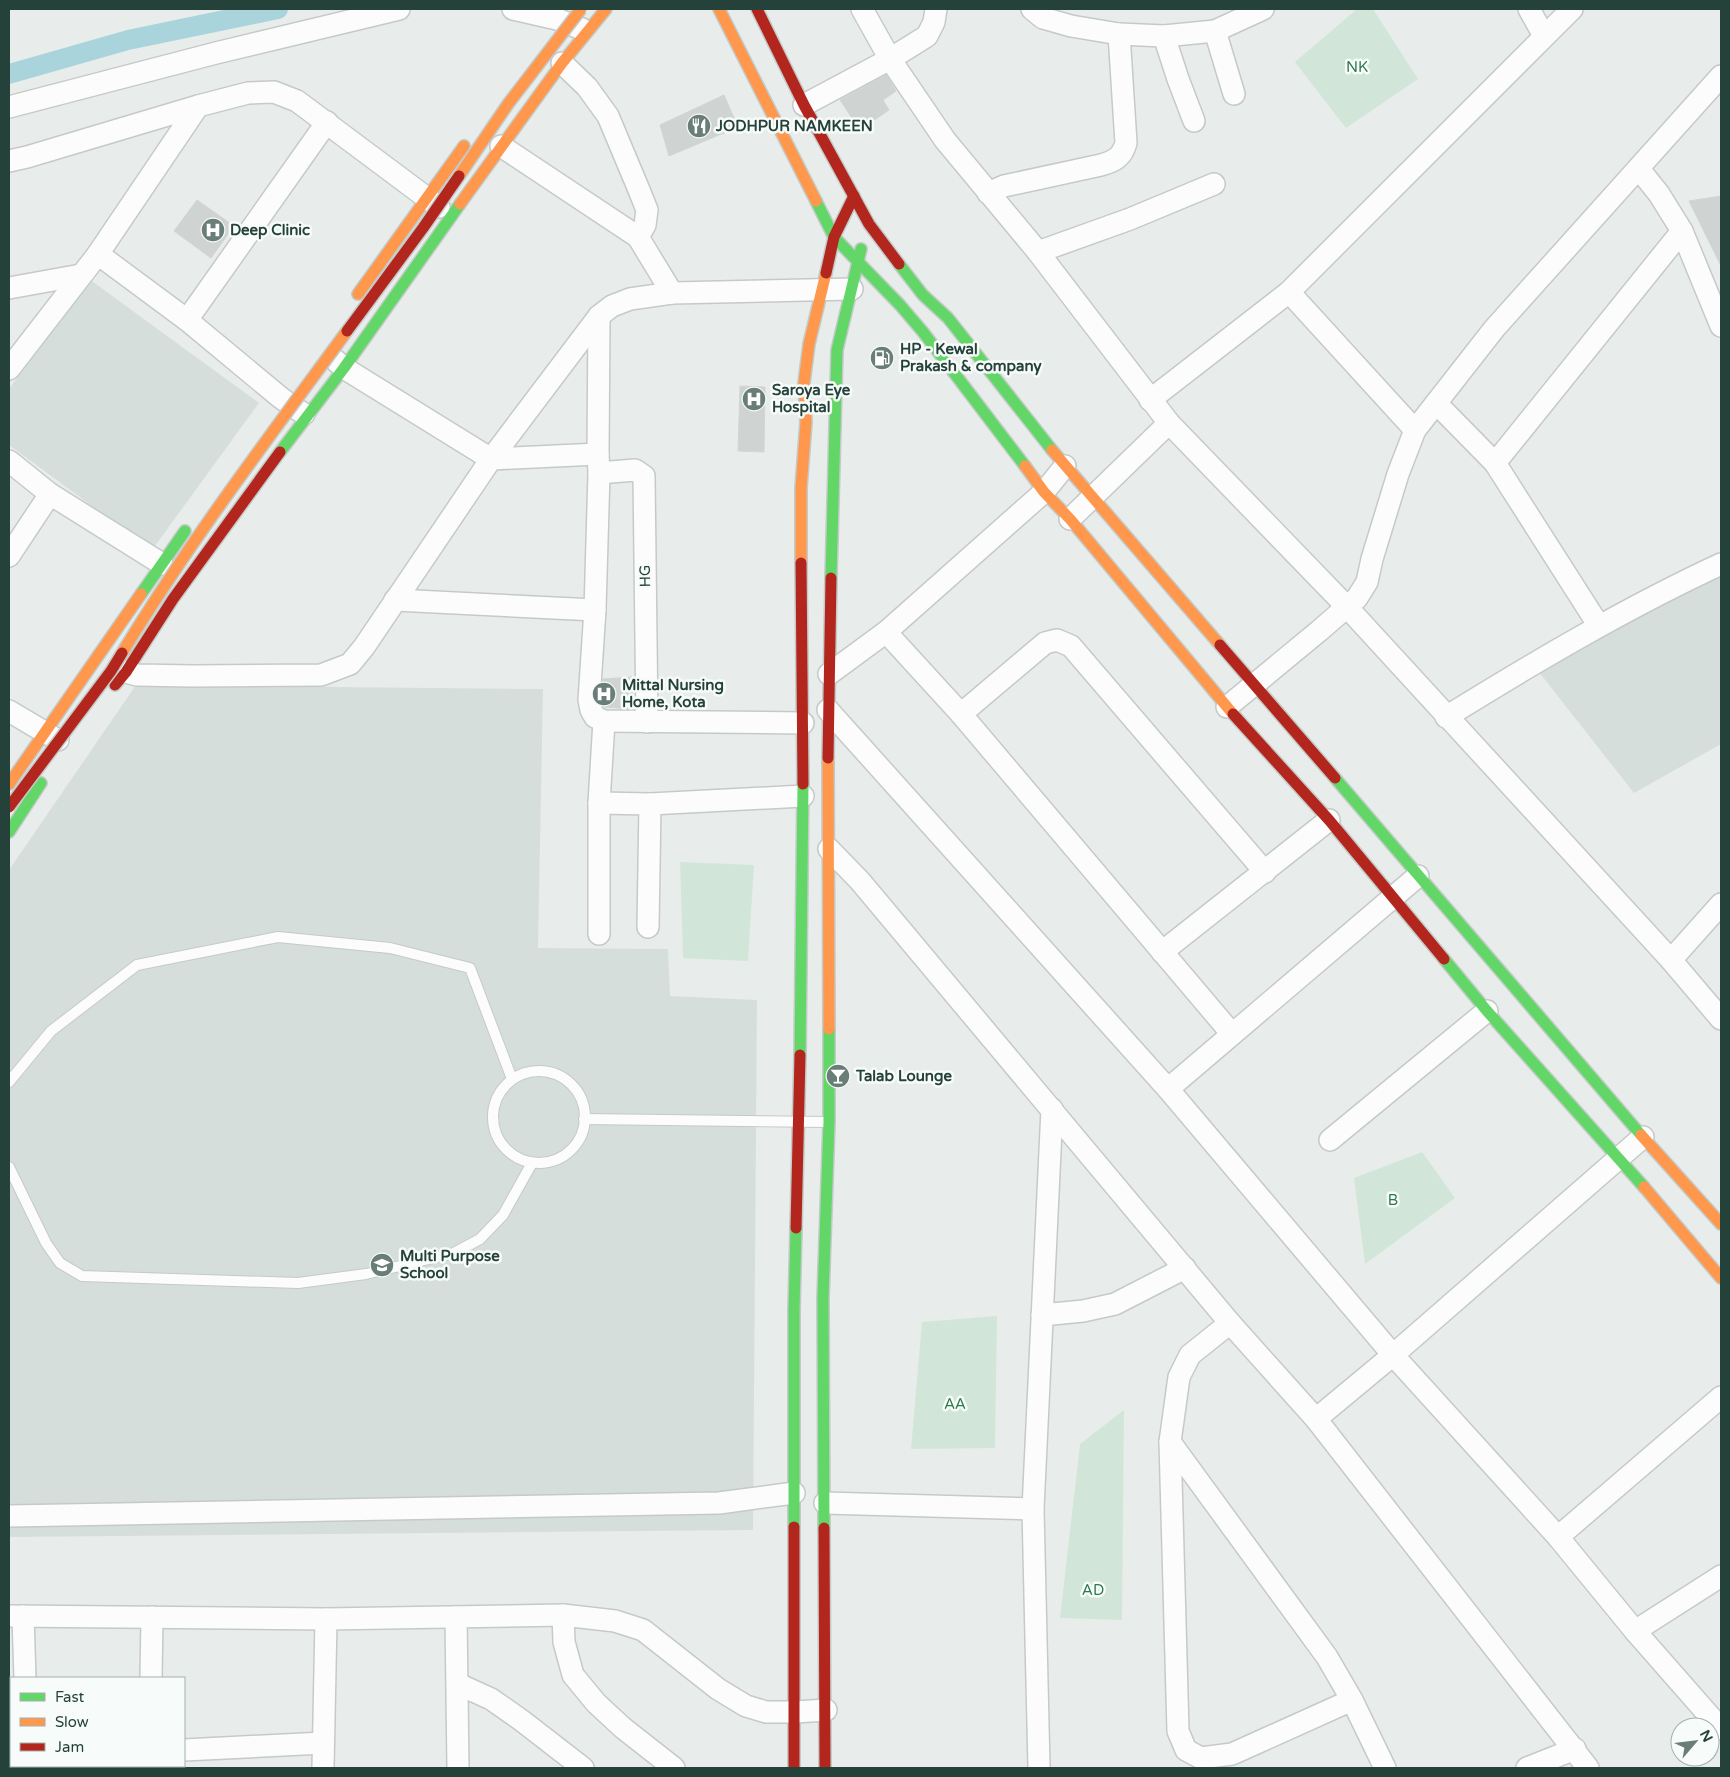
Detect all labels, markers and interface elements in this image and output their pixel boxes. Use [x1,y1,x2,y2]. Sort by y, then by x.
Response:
park label: NK [1346,58,1368,76]
restaurant icon: JODHPUR NAMKEEN [686,113,712,139]
place label: JODHPUR NAMKEEN [715,117,873,135]
hospital icon: Deep Clinic [200,217,226,243]
place label: Deep Clinic [230,221,310,240]
place label: HP - Kewal Prakash & company [900,340,1041,376]
fuel station icon: HP - Kewal Prakash & company [869,345,895,371]
place label: Saroya Eye Hospital [772,381,851,417]
hospital icon: Saroya Eye Hospital [741,386,767,412]
street label: HG [636,565,654,587]
place label: Mittal Nursing Home, Kota [622,676,724,711]
hospital icon: Mittal Nursing Home, Kota [591,681,617,707]
bar icon: Talab Lounge [825,1063,851,1089]
place label: Talab Lounge [855,1067,952,1086]
park label: B [1388,1191,1398,1209]
place label: Multi Purpose School [400,1247,500,1282]
school or university icon: Multi Purpose School [369,1252,395,1278]
park label: AA [944,1395,966,1413]
park label: AD [1082,1581,1104,1599]
legend [10,1677,185,1767]
text: Fast [55,1688,85,1706]
text: Slow [55,1713,89,1731]
north arrow [1670,1717,1720,1767]
text: N [1696,1727,1716,1745]
text: Jam [55,1738,84,1756]

